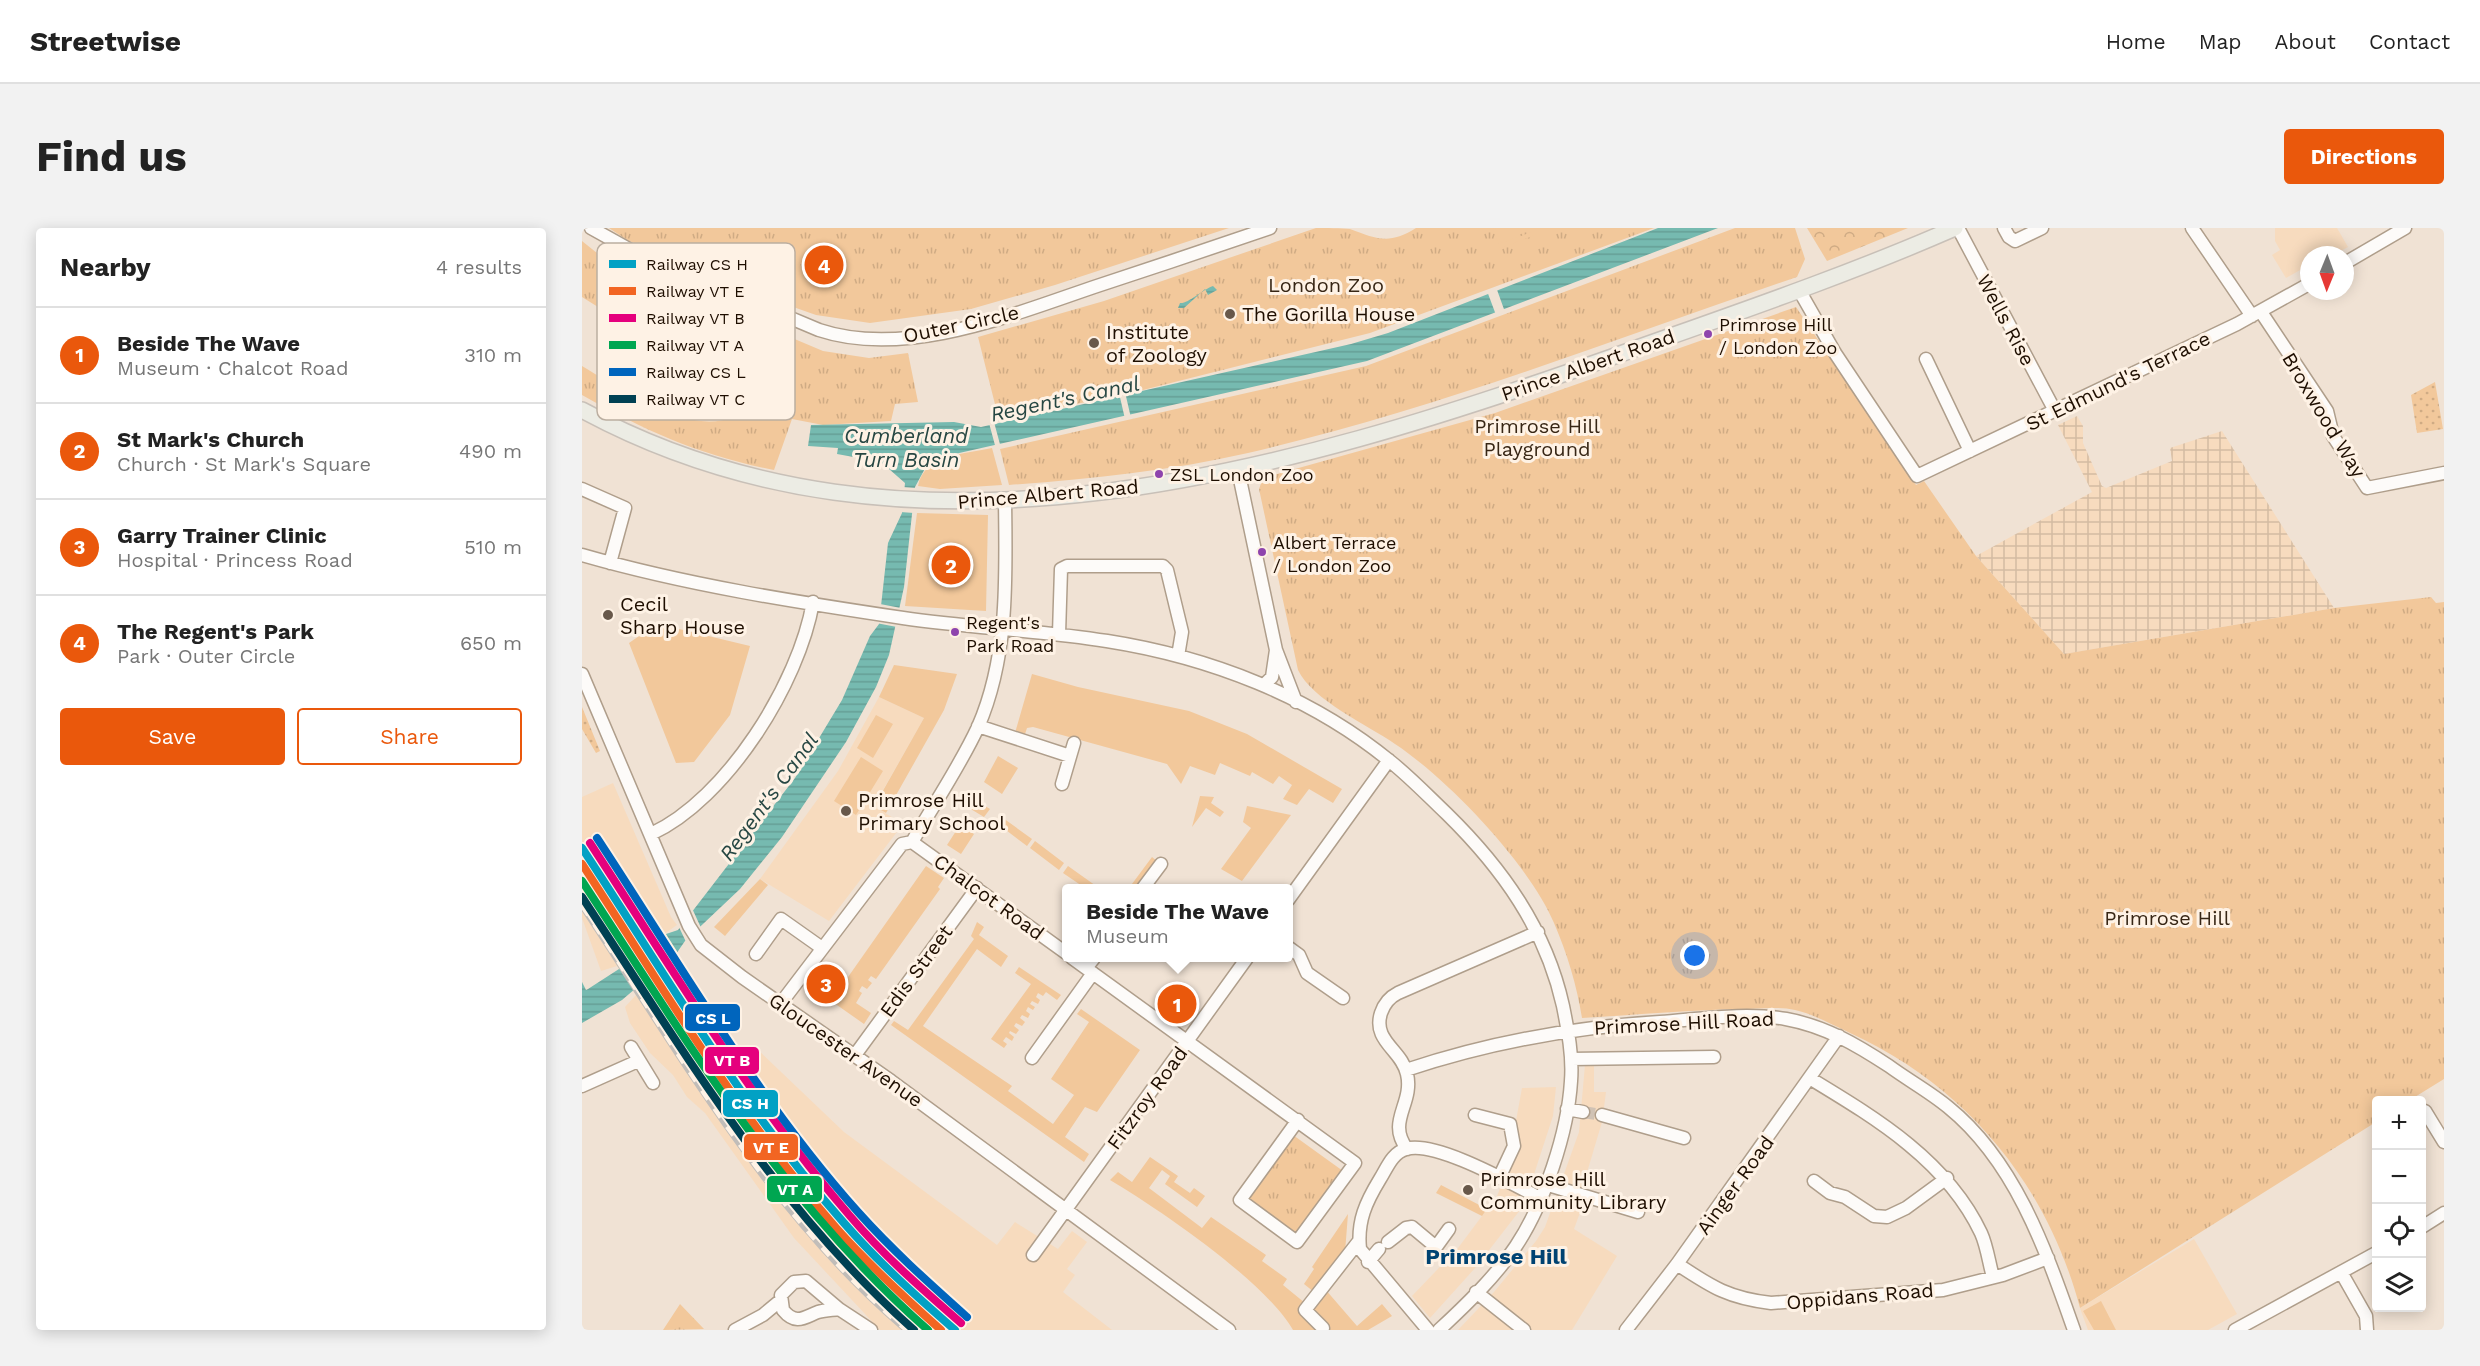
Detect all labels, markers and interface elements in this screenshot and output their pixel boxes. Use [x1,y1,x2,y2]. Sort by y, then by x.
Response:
text: Streetwise [30,25,181,58]
text: Home [2106,29,2166,54]
text: Map [2199,29,2242,54]
text: About [2275,29,2336,54]
text: Contact [2369,29,2450,54]
button: Directions [2284,129,2444,184]
text: Find us [36,132,187,181]
legend [597,243,795,420]
pin: 4 [804,243,844,288]
north arrow [2300,246,2354,300]
text: Nearby [60,252,151,282]
text: 4 results [436,255,522,279]
text: Railway CS H [646,255,748,274]
street label: Wells Rise [1972,270,2040,370]
park label: London Zoo [1268,273,1384,297]
text: Railway VT E [646,282,744,301]
street label: Outer Circle [901,300,1021,348]
place label: The Gorilla House [1242,302,1415,326]
marker: The Gorilla House [1223,307,1237,321]
text: Railway VT B [646,309,745,328]
place label: Primrose Hill / London Zoo [1719,314,1837,358]
place label: Institute of Zoology [1106,320,1208,367]
street label: Prince Albert Road [1498,324,1678,406]
street label: St Edmund's Terrace [2022,326,2214,436]
marker: Primrose Hill / London Zoo [1702,328,1714,340]
text: Beside The Wave [117,331,300,356]
text: Railway VT A [646,336,745,355]
marker: Institute of Zoology [1087,336,1101,350]
text: 1 [75,343,84,367]
text: 310 m [464,343,522,367]
street label: Broxwood Way [2277,348,2371,483]
text: Museum · Chalcot Road [117,356,348,380]
text: Railway CS L [646,363,746,382]
water label: Regent's Canal [988,370,1142,427]
text: Railway VT C [646,390,745,409]
park label: Primrose Hill Playground [1474,414,1600,461]
water label: Cumberland Turn Basin [844,423,969,472]
text: St Mark's Church [117,427,304,452]
text: 2 [74,439,85,463]
text: 490 m [459,439,522,463]
text: Church · St Mark's Square [117,452,371,476]
place label: ZSL London Zoo [1170,464,1314,485]
marker: ZSL London Zoo [1153,468,1165,480]
street label: Prince Albert Road [956,474,1140,514]
text: Garry Trainer Clinic [117,523,327,548]
place label: Albert Terrace / London Zoo [1273,532,1396,576]
text: 3 [74,535,85,559]
text: 510 m [464,535,522,559]
pin: 2 [932,542,970,588]
marker: Albert Terrace / London Zoo [1256,546,1268,558]
text: Hospital · Princess Road [117,548,353,572]
place label: Cecil Sharp House [620,592,745,639]
marker: Cecil Sharp House [601,608,615,622]
place label: Regent's Park Road [966,612,1054,656]
text: The Regent's Park [117,619,314,644]
marker: Regent's Park Road [949,626,961,638]
text: 4 [73,631,86,655]
text: 650 m [460,631,522,655]
text: Park · Outer Circle [117,644,295,668]
button: Save [60,708,285,765]
button: Share [297,708,522,765]
water label: Regent's Canal [714,728,823,866]
place label: Primrose Hill Primary School [858,788,1005,835]
marker: Primrose Hill Primary School [839,804,853,818]
street label: Chalcot Road [929,849,1049,945]
popup [1062,884,1293,962]
text: Beside The Wave [1086,899,1269,924]
park label: Primrose Hill [2104,906,2230,930]
street label: Edis Street [875,920,958,1022]
text: Museum [1086,924,1169,948]
your location [1680,941,1709,970]
pin: 3 [806,962,846,1006]
pin: 1 [1158,982,1196,1026]
street label: Gloucester Avenue [764,988,928,1112]
line badge: CS L [684,1003,741,1032]
street label: Primrose Hill Road [1593,1006,1775,1040]
text: CS L [695,1009,731,1028]
street label: Fitzroy Road [1102,1042,1192,1154]
line badge: VT B [704,1046,760,1075]
text: VT B [714,1051,750,1070]
line badge: CS H [722,1089,779,1118]
text: CS H [731,1094,769,1113]
map controls [2372,1096,2426,1312]
button: + [2372,1096,2426,1150]
street label: Ainger Road [1691,1131,1779,1239]
line badge: VT E [743,1133,799,1161]
text: VT E [753,1138,789,1157]
button: − [2372,1150,2426,1204]
place label: Primrose Hill Community Library [1480,1167,1667,1214]
line badge: VT A [766,1175,823,1203]
text: VT A [777,1180,813,1199]
marker: Primrose Hill Community Library [1461,1183,1475,1197]
button: locate [2372,1204,2426,1258]
district label: Primrose Hill [1425,1244,1568,1269]
button: layers [2372,1258,2426,1312]
street label: Oppidans Road [1785,1278,1935,1314]

